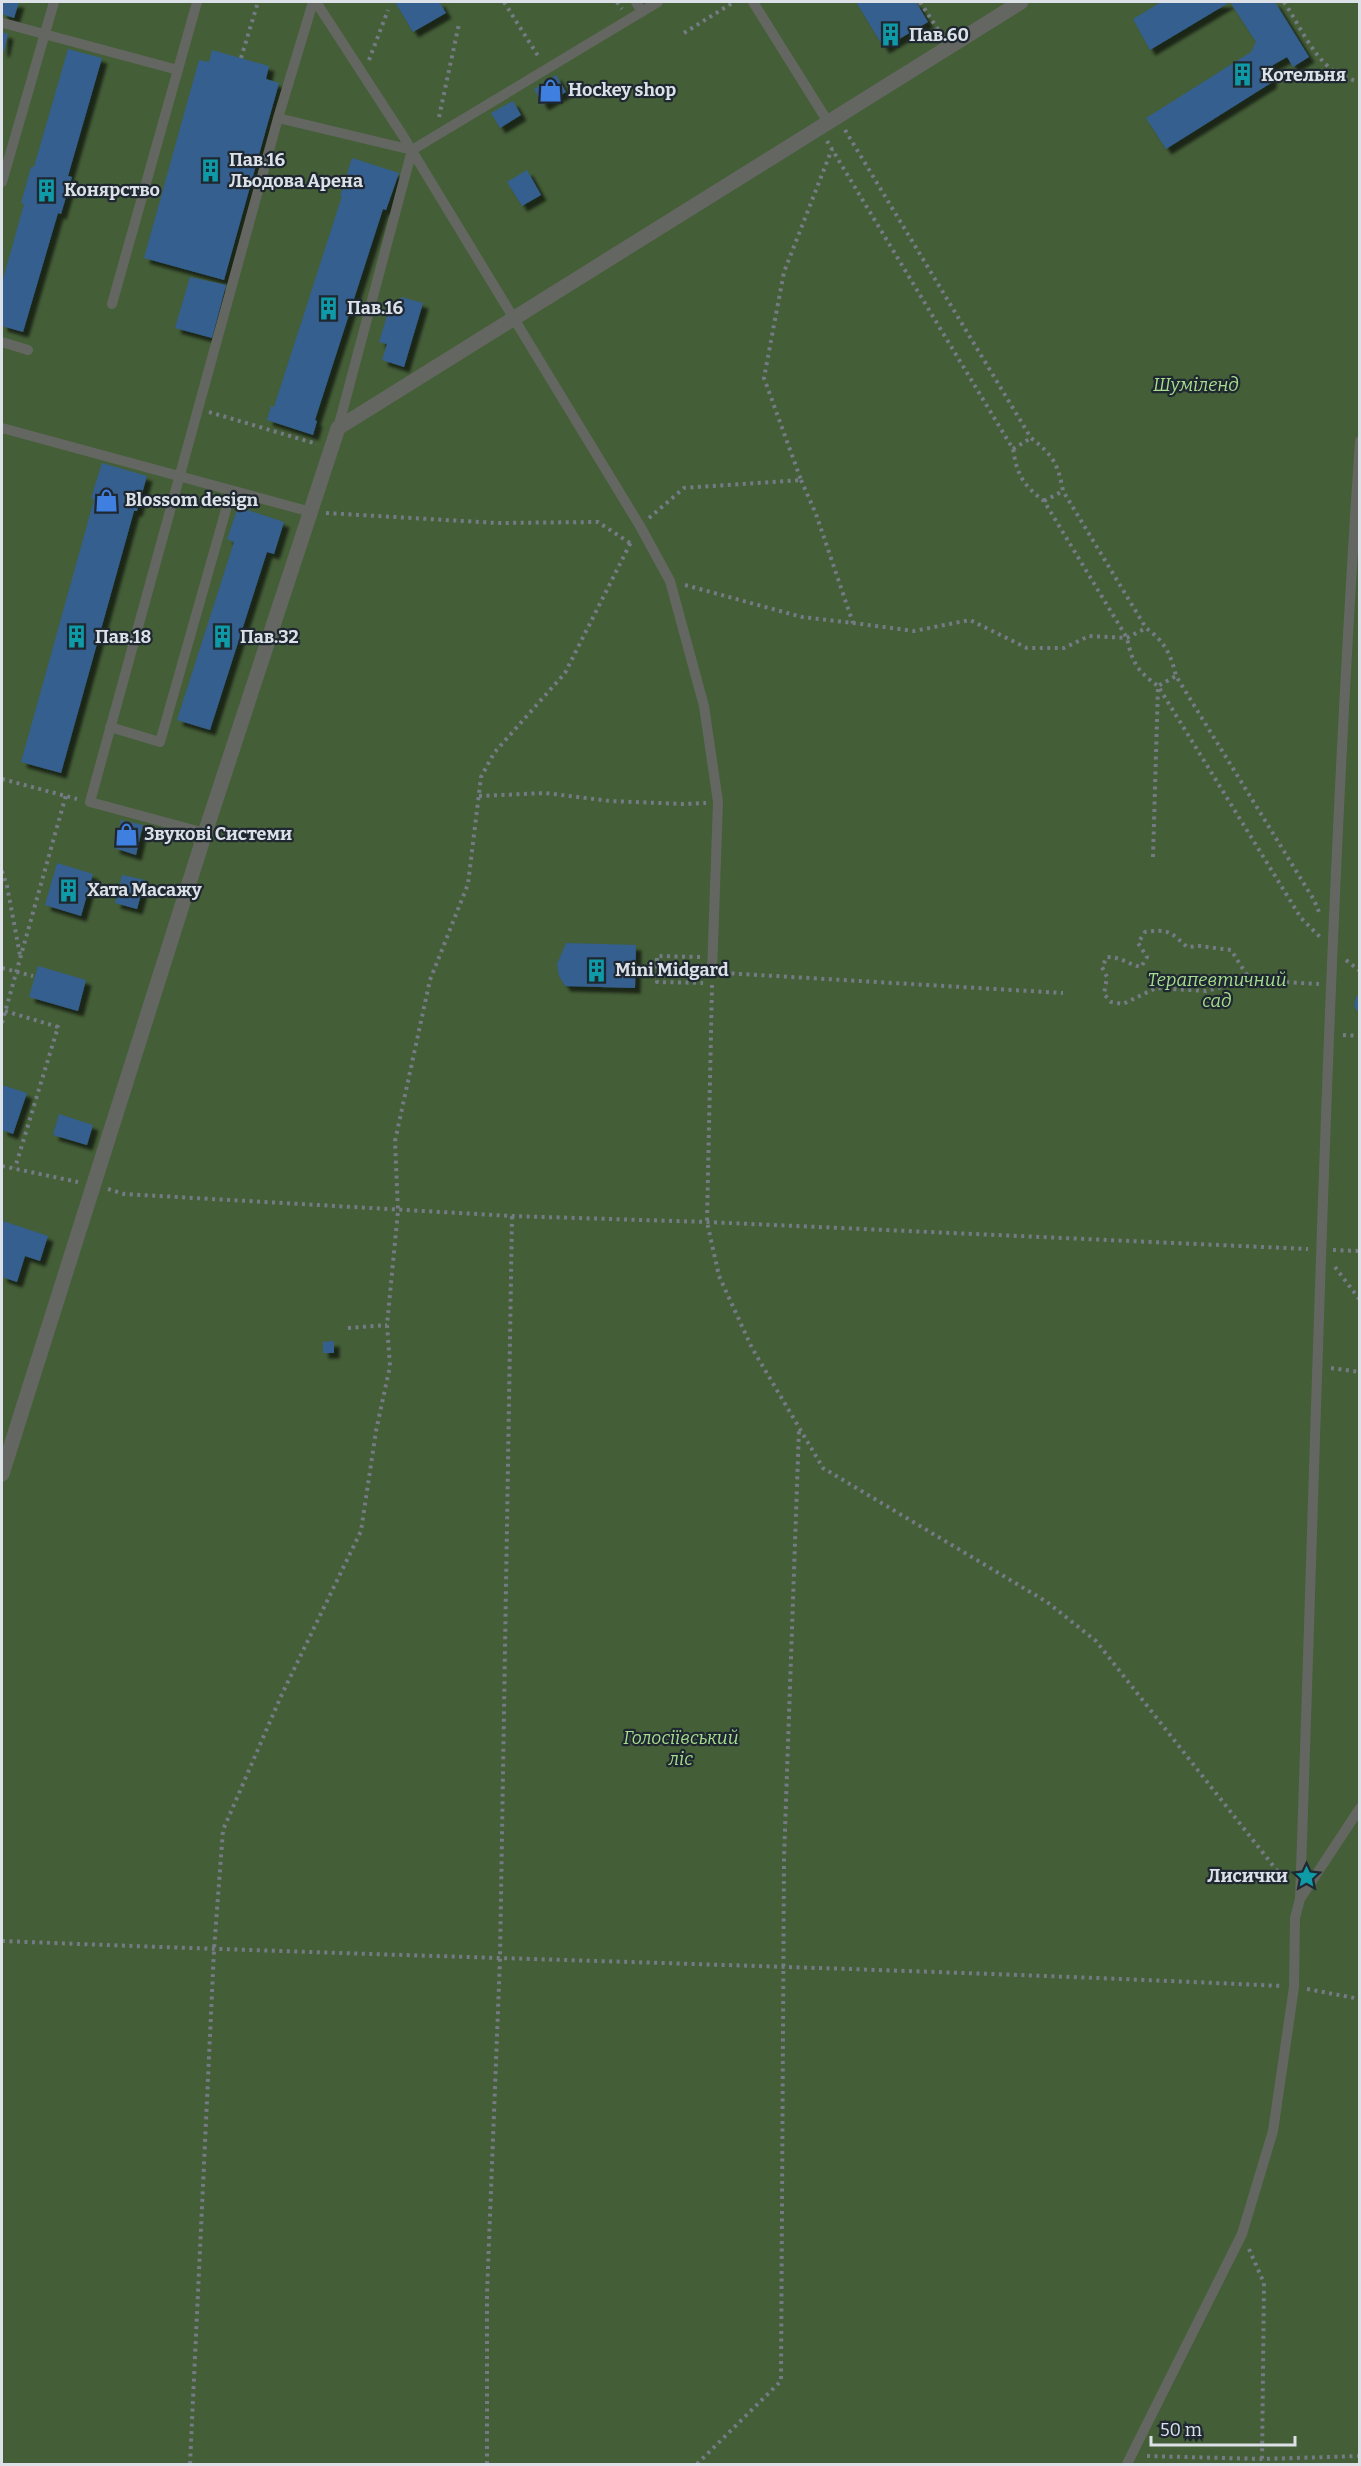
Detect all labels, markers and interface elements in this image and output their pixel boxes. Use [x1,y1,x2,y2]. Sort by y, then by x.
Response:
building icon: Пав.60 [878,22,904,48]
place label: Пав.60 [909,24,969,46]
building icon: Котельня [1230,62,1256,88]
place label: Котельня [1261,64,1346,86]
shop icon: Hockey shop [537,77,563,103]
place label: Hockey shop [568,79,676,101]
place label: Пав.16 Льодова Арена [229,149,363,192]
building icon: Пав.16 Льодова Арена [198,157,224,183]
building icon: Конярство [33,177,59,203]
place label: Конярство [64,179,160,201]
building icon: Пав.16 [316,295,342,321]
place label: Пав.16 [347,297,404,319]
park label: Шуміленд [1153,374,1239,396]
shop icon: Blossom design [94,487,120,513]
place label: Blossom design [125,489,259,511]
building icon: Пав.18 [64,624,90,650]
building icon: Пав.32 [209,624,235,650]
place label: Пав.18 [95,626,152,648]
place label: Пав.32 [240,626,299,648]
shop icon: Звукові Системи [113,821,139,847]
place label: Звукові Системи [144,823,292,845]
building icon: Хата Масажу [56,877,82,903]
place label: Хата Масажу [87,879,203,901]
building icon: Mini Midgard [584,957,610,983]
place label: Mini Midgard [615,959,729,981]
park label: Терапевтичний сад [1147,969,1287,1012]
park label: Голосіївський ліс [623,1727,739,1770]
place icon: Лисички [1293,1863,1319,1889]
place label: Лисички [1207,1865,1288,1887]
scale bar [1151,2409,1295,2447]
text: 50 m [1160,2419,1202,2441]

